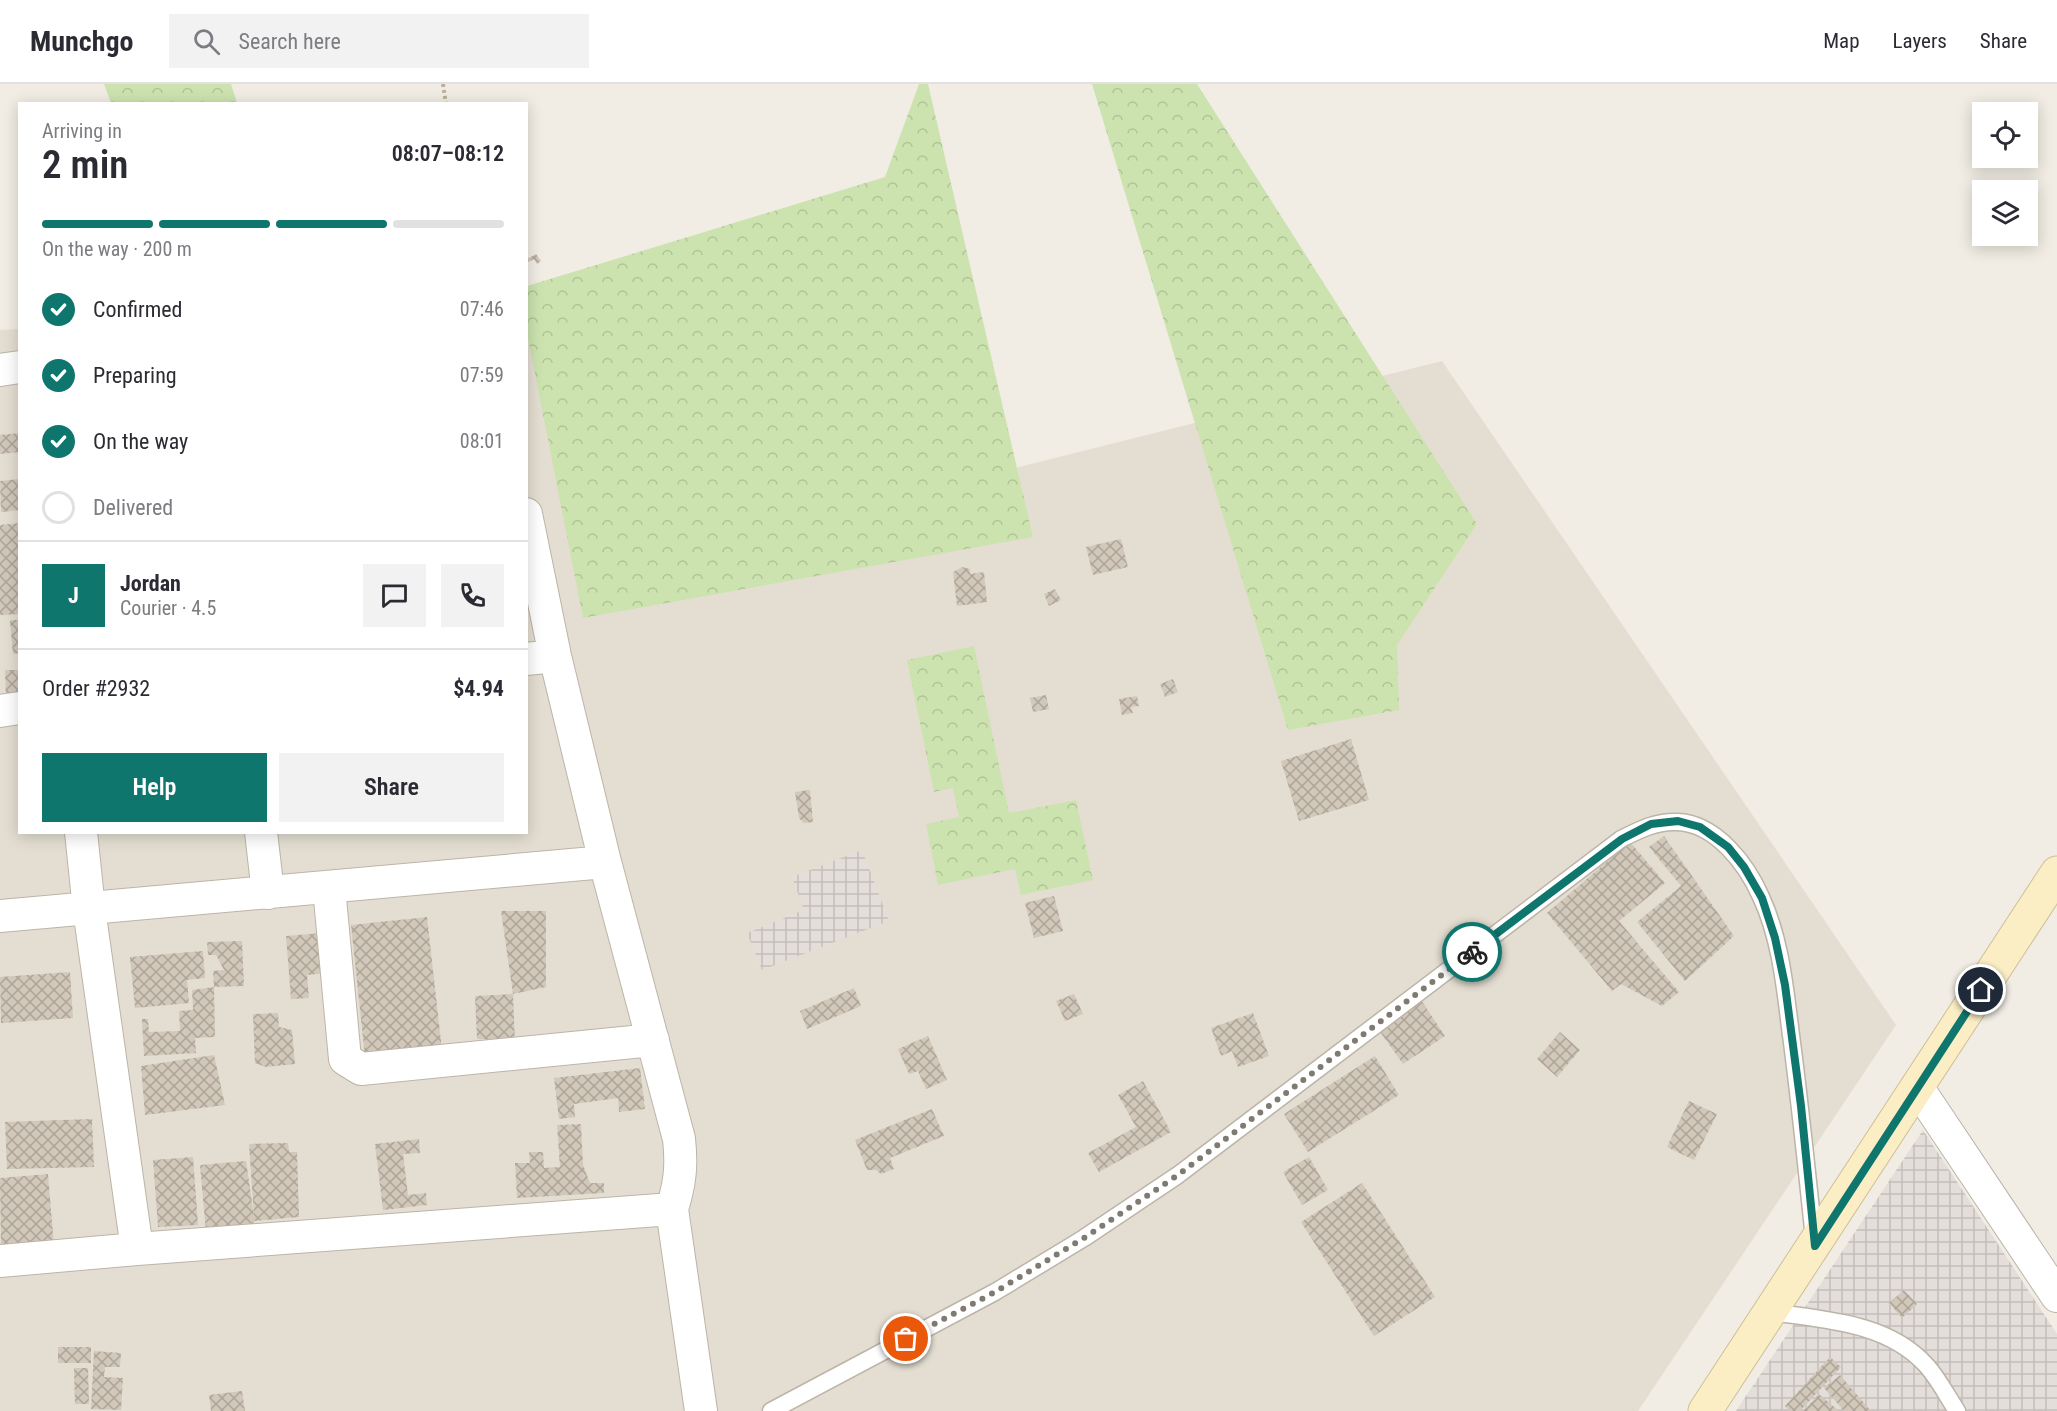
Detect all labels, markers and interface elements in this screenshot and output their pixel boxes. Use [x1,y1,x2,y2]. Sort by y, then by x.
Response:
search box [169,14,589,68]
text: Munchgo [30,25,133,58]
icon: search [190,25,223,58]
text: Search here [238,29,341,54]
text: Map [1823,29,1860,53]
text: Layers [1893,29,1947,53]
text: Share [1980,29,2027,53]
map controls [1972,102,2038,246]
button: locate [1972,102,2038,168]
text: Arriving in [42,119,122,143]
text: 08:07–08:12 [392,141,504,166]
text: 2 min [42,142,128,188]
button: layers [1972,180,2038,246]
text: On the way · 200 m [42,237,192,261]
icon: check [42,293,75,326]
text: Confirmed [93,297,182,322]
text: 07:46 [460,297,504,321]
icon: check [42,359,75,392]
text: Preparing [93,363,177,388]
text: 07:59 [460,363,504,387]
icon: check [42,425,75,458]
text: On the way [93,429,188,454]
text: 08:01 [460,429,504,453]
text: Delivered [93,495,173,520]
button: chat [363,564,426,627]
button: phone [441,564,504,627]
text: Jordan [120,571,181,596]
text: J [68,583,79,608]
text: Courier · 4.5 [120,596,216,620]
text: Order #2932 [42,676,150,701]
text: $4.94 [453,676,504,701]
button: Help [42,753,267,822]
button: Share [279,753,504,822]
courier [1442,922,1502,982]
icon: bike [1456,936,1489,969]
pin [1955,964,2006,1015]
icon: home [1964,973,1997,1006]
pin [880,1313,931,1364]
icon: bag [889,1322,922,1355]

